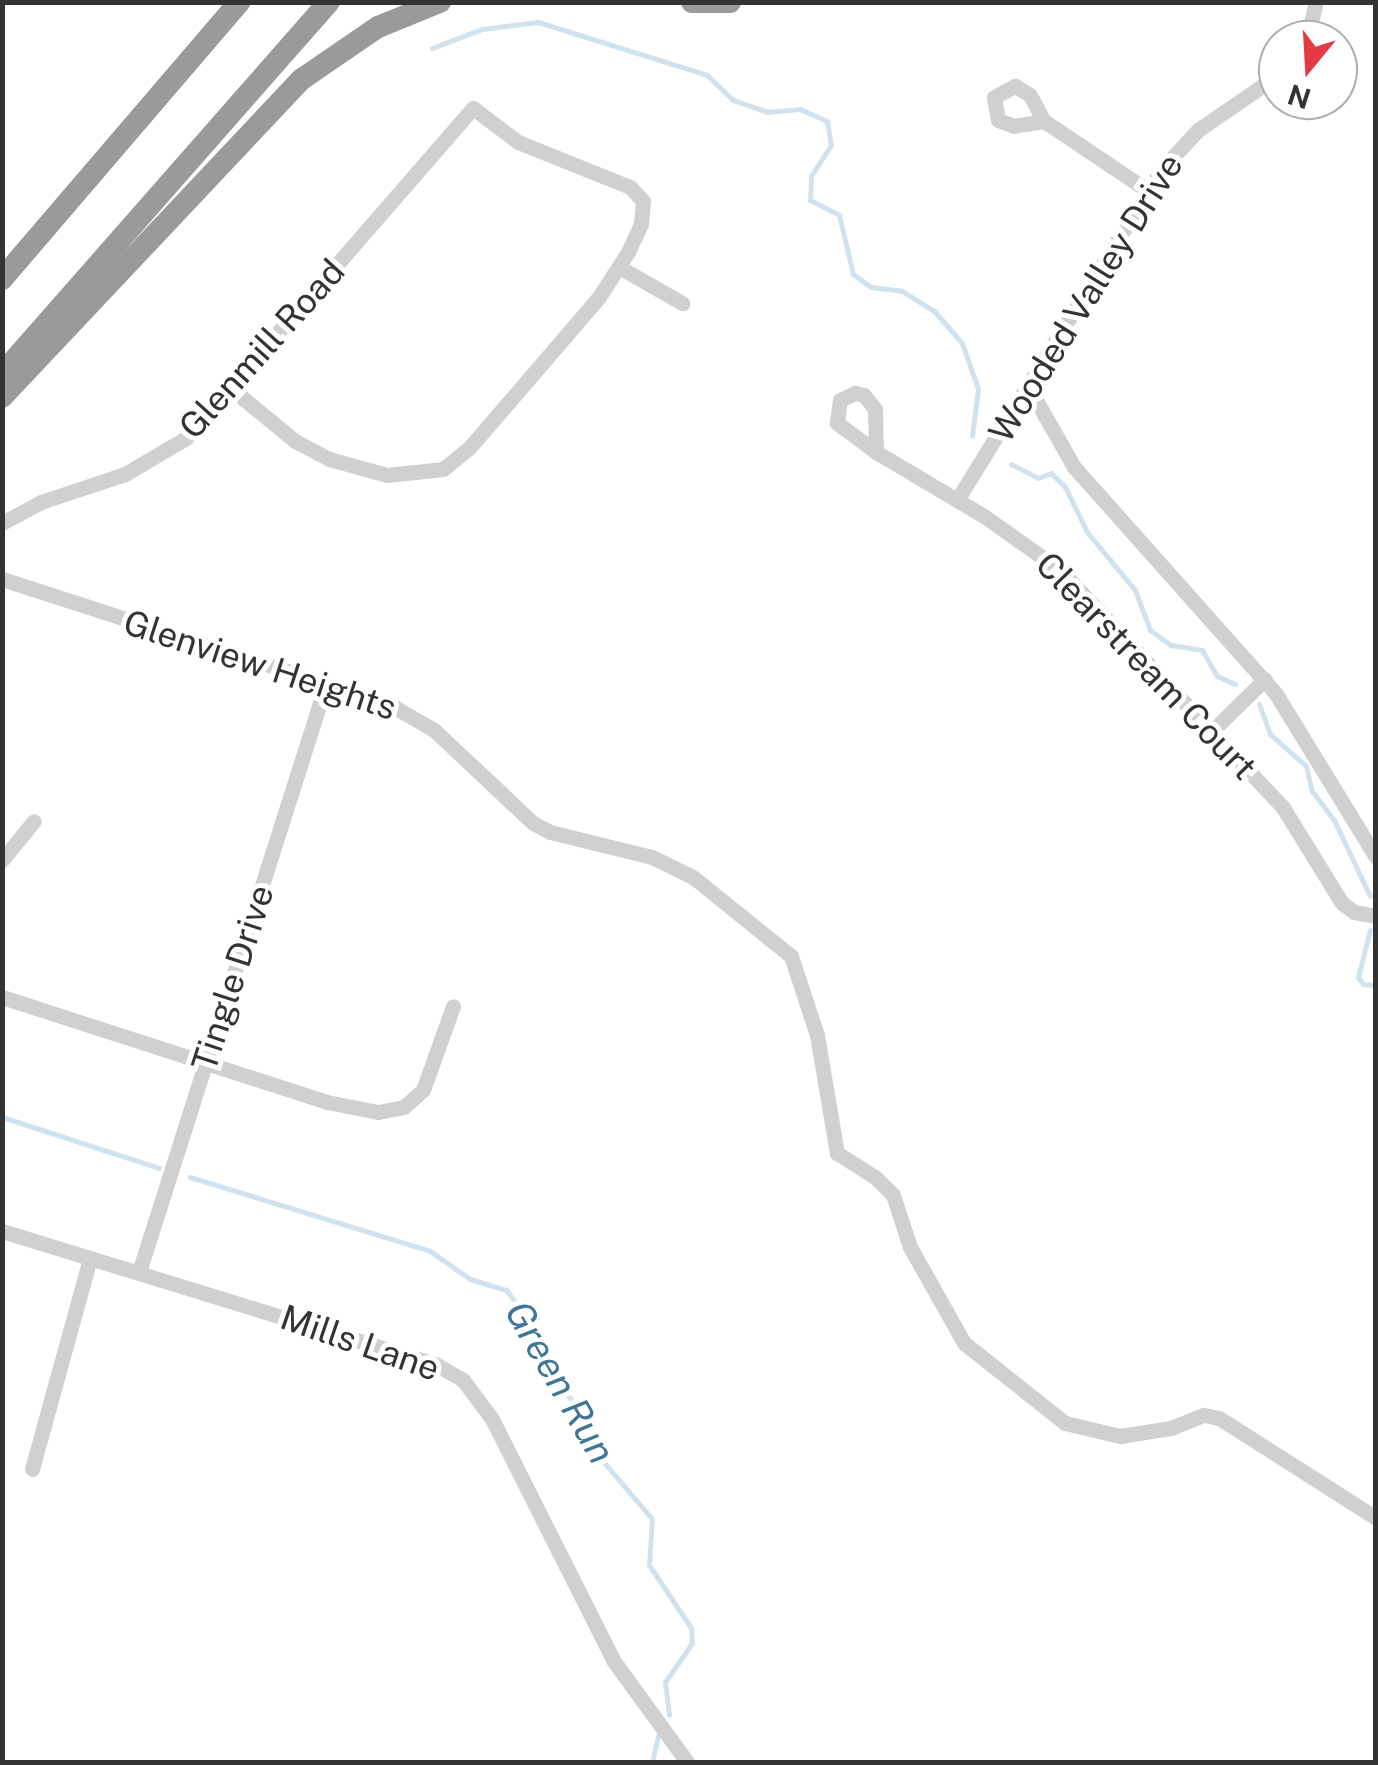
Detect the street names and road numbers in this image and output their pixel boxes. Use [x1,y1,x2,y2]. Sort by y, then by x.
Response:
street label: Wooded Valley Drive [980,146,1192,450]
street label: Glenmill Road [171,251,353,447]
street label: Clearstream Court [1027,544,1265,788]
street label: Glenview Heights [118,601,402,729]
street label: Tingle Drive [183,880,283,1076]
street label: Mills Lane [275,1296,445,1390]

